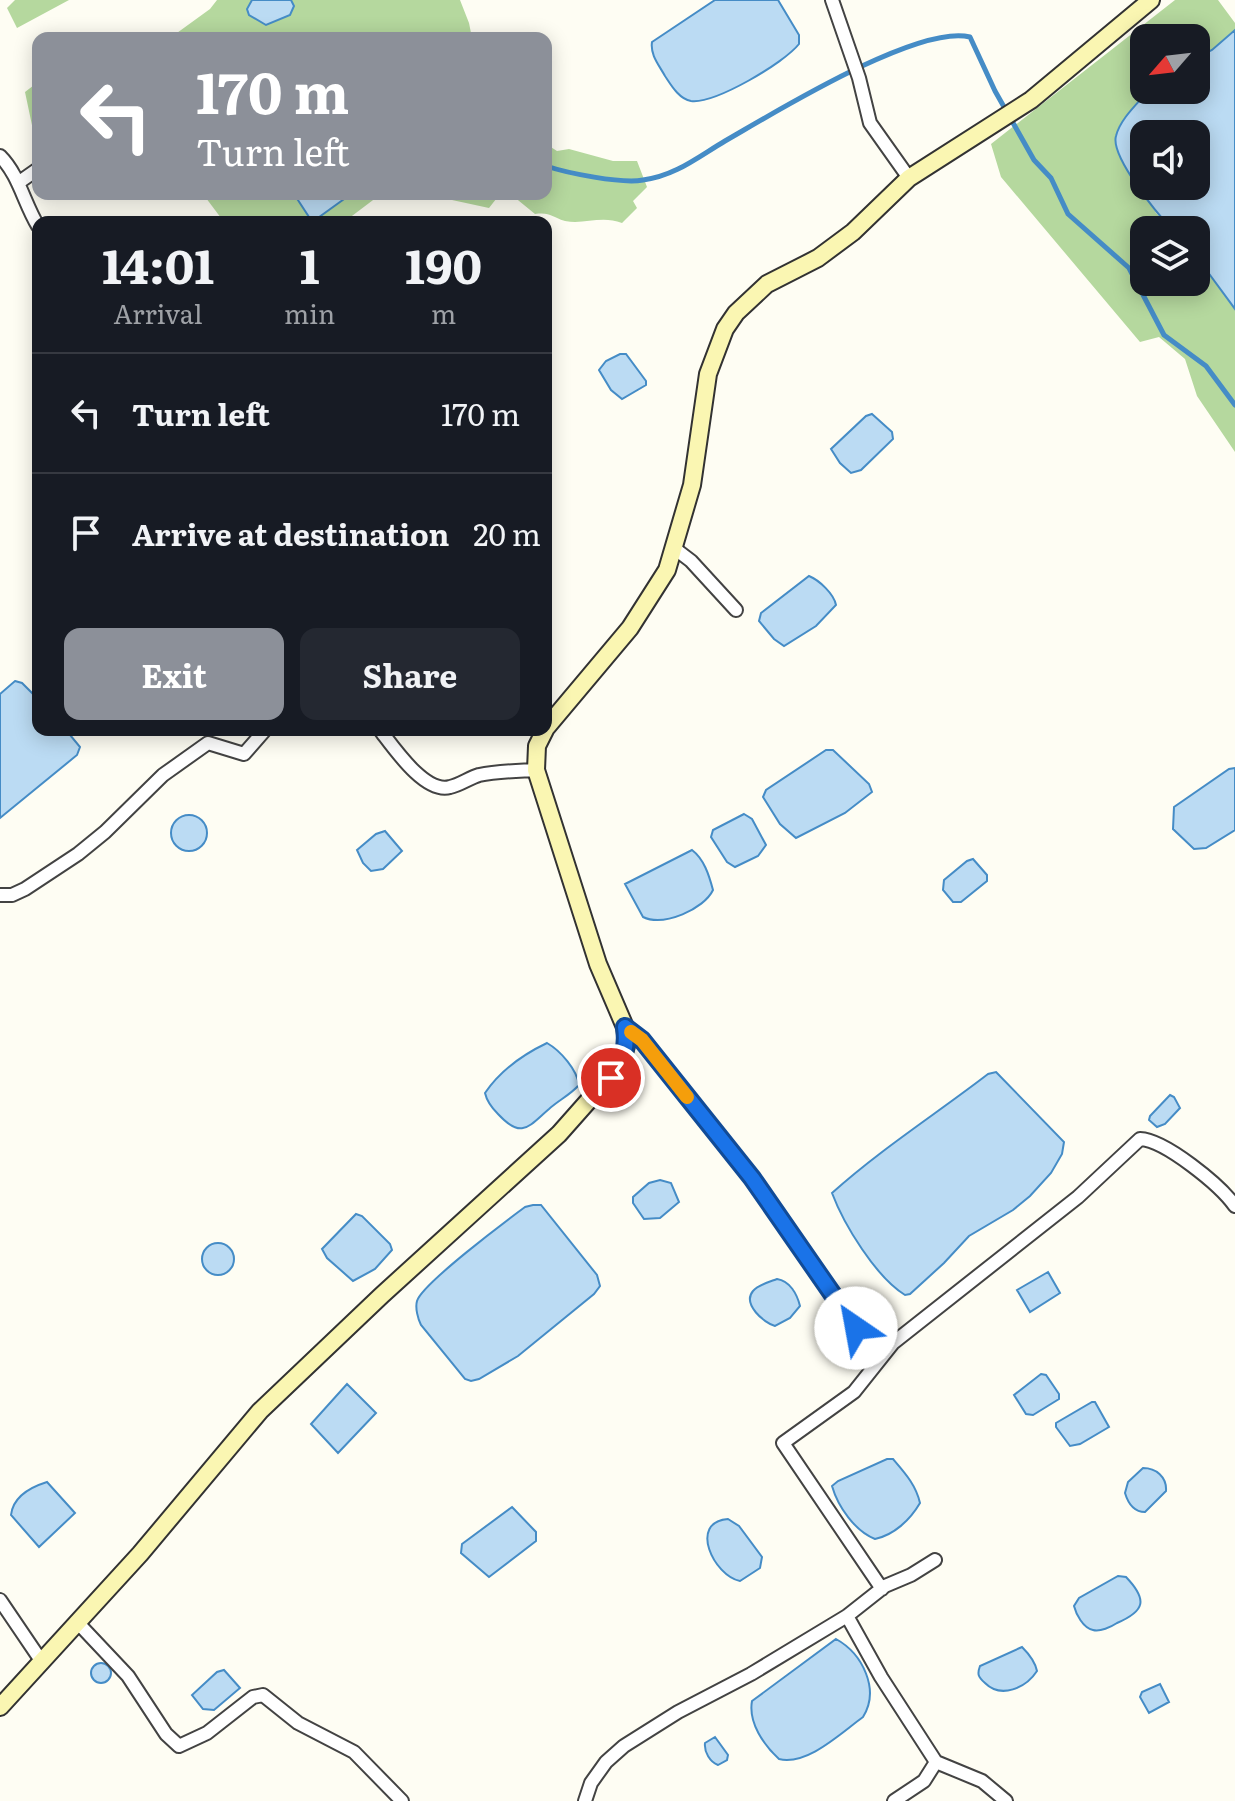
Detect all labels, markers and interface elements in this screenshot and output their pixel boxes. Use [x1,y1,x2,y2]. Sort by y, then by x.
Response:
north arrow [1130,24,1210,104]
map controls [1130,24,1210,296]
text: 170 m [196,48,349,131]
icon: left [64,64,168,168]
button: sound [1130,120,1210,200]
text: Turn left [196,124,350,177]
button: layers [1130,216,1210,296]
text: 14:01 [102,228,214,299]
text: 1 [300,228,320,299]
text: 190 [405,228,482,299]
text: Arrival [114,293,202,332]
text: min [284,293,335,332]
text: m [431,293,456,332]
icon: left [64,391,108,435]
text: Turn left [132,391,270,435]
text: 170 m [441,391,520,435]
icon: arrive [64,511,108,555]
text: Arrive at destination [132,511,449,555]
text: 20 m [473,511,541,555]
button: Exit [64,628,284,720]
button: Share [300,628,520,720]
pin [577,1044,645,1112]
icon: arrive [589,1056,633,1100]
position arrow [814,1286,898,1370]

